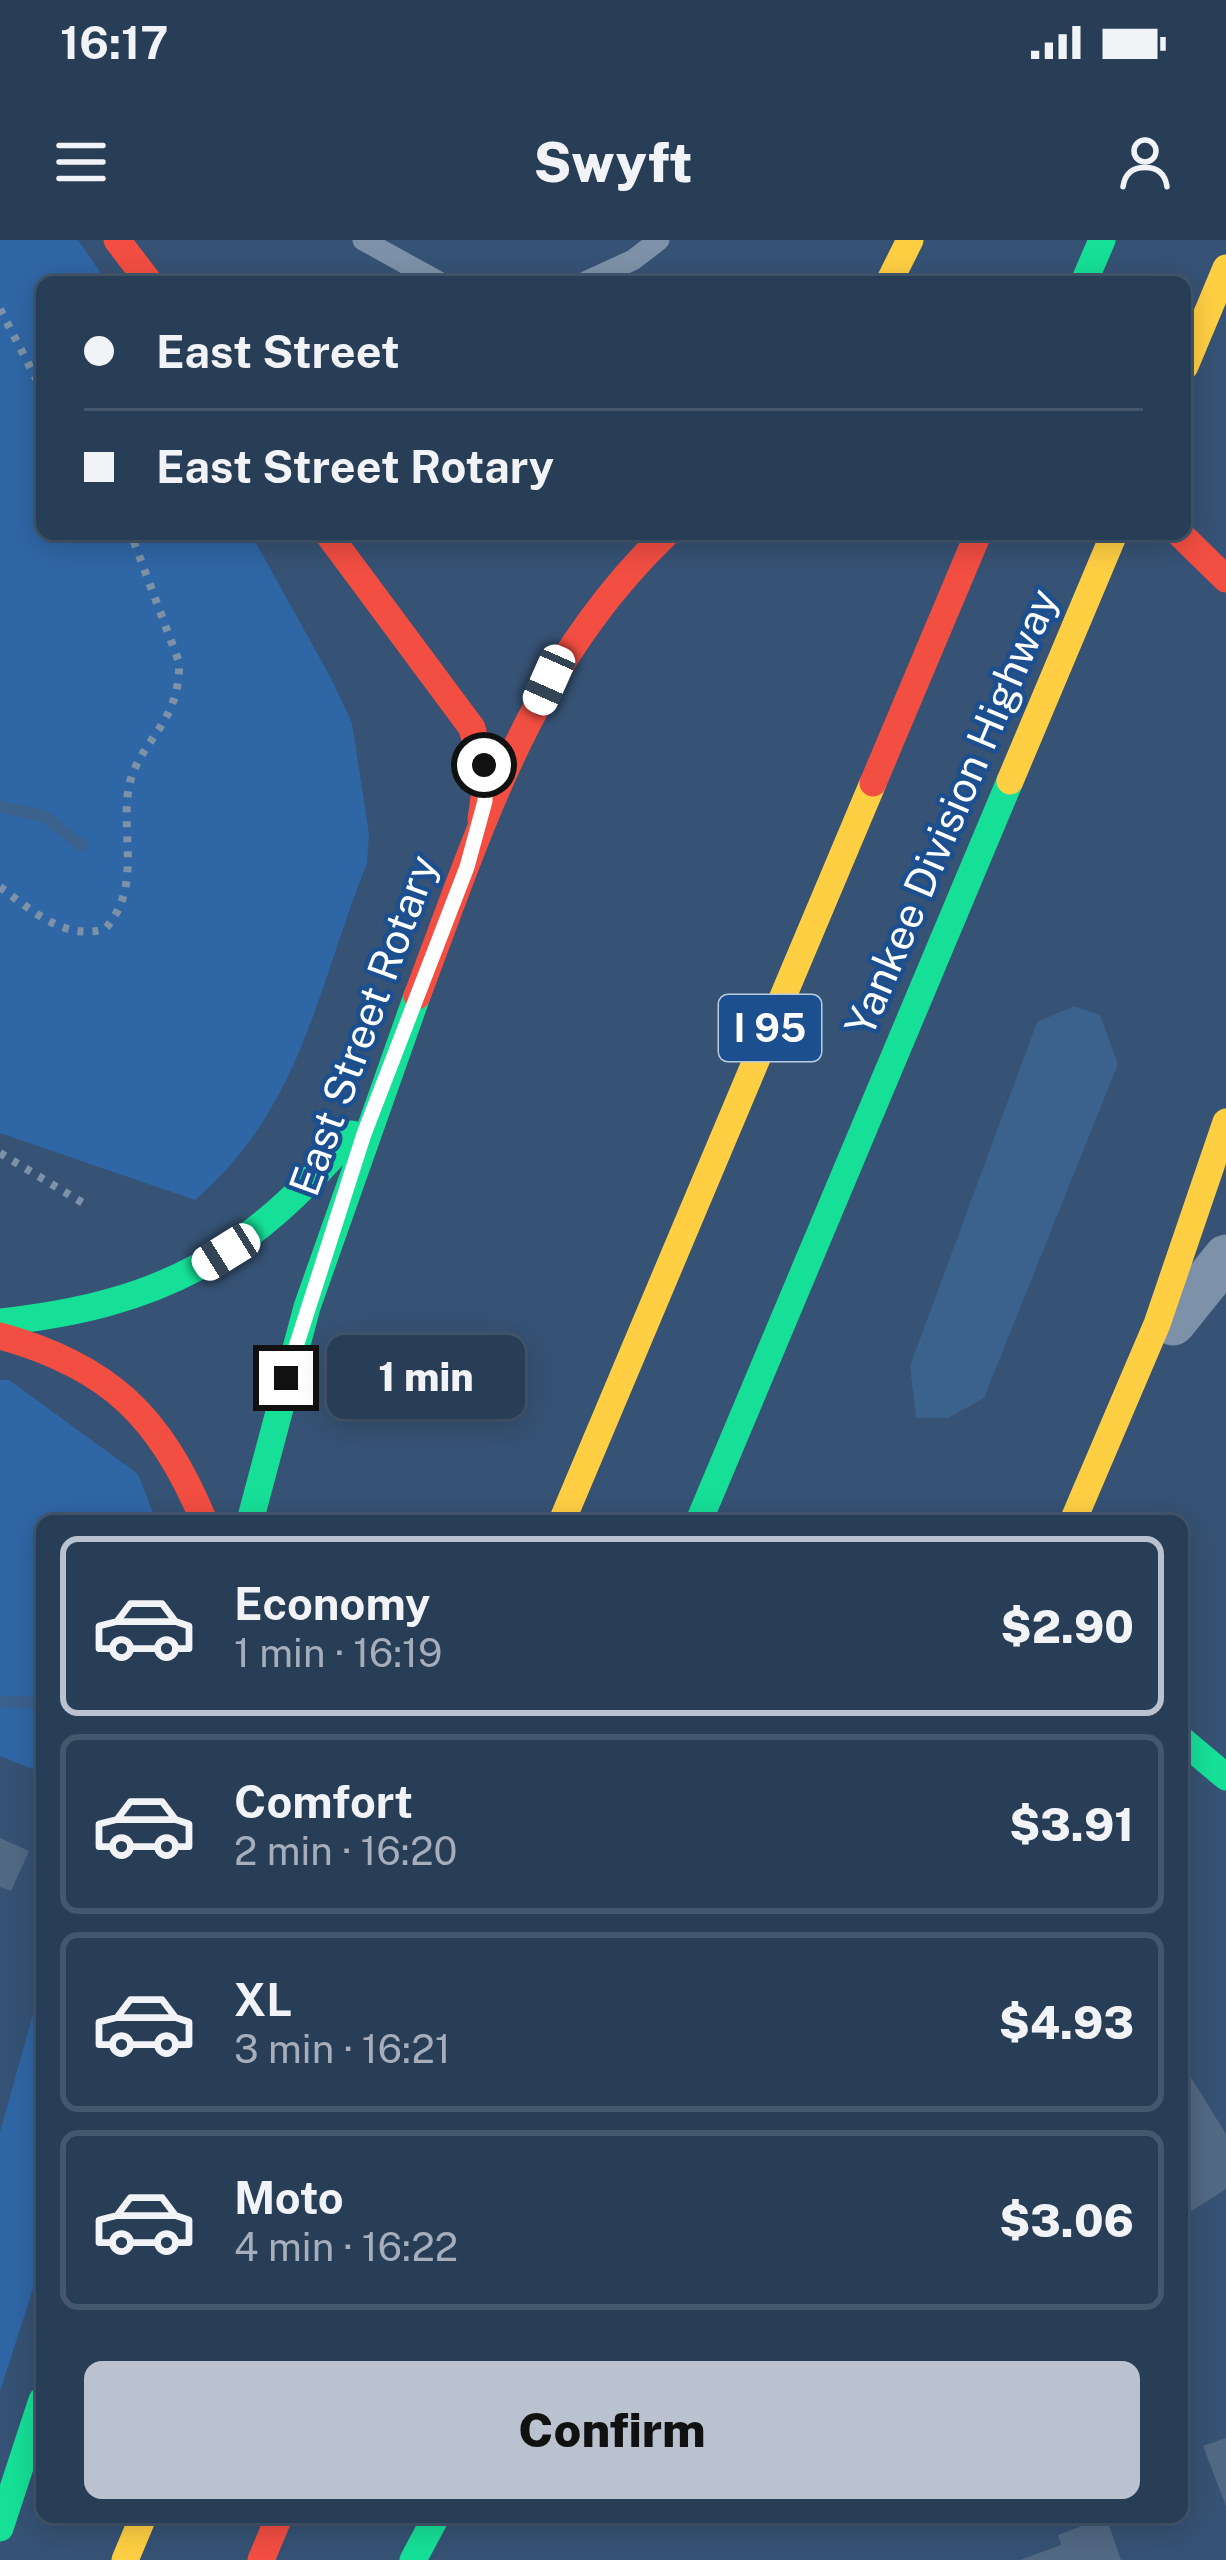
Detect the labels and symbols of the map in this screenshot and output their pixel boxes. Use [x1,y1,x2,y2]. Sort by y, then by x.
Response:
street label: Yankee Division Highway [835,581,1067,1043]
car [518,640,580,720]
route start [457,738,511,792]
street label: East Street Rotary [279,848,447,1202]
road number: I 95 [719,995,821,1061]
car [186,1218,266,1286]
callout: 1 min [328,1336,526,1420]
route end [259,1351,313,1405]

